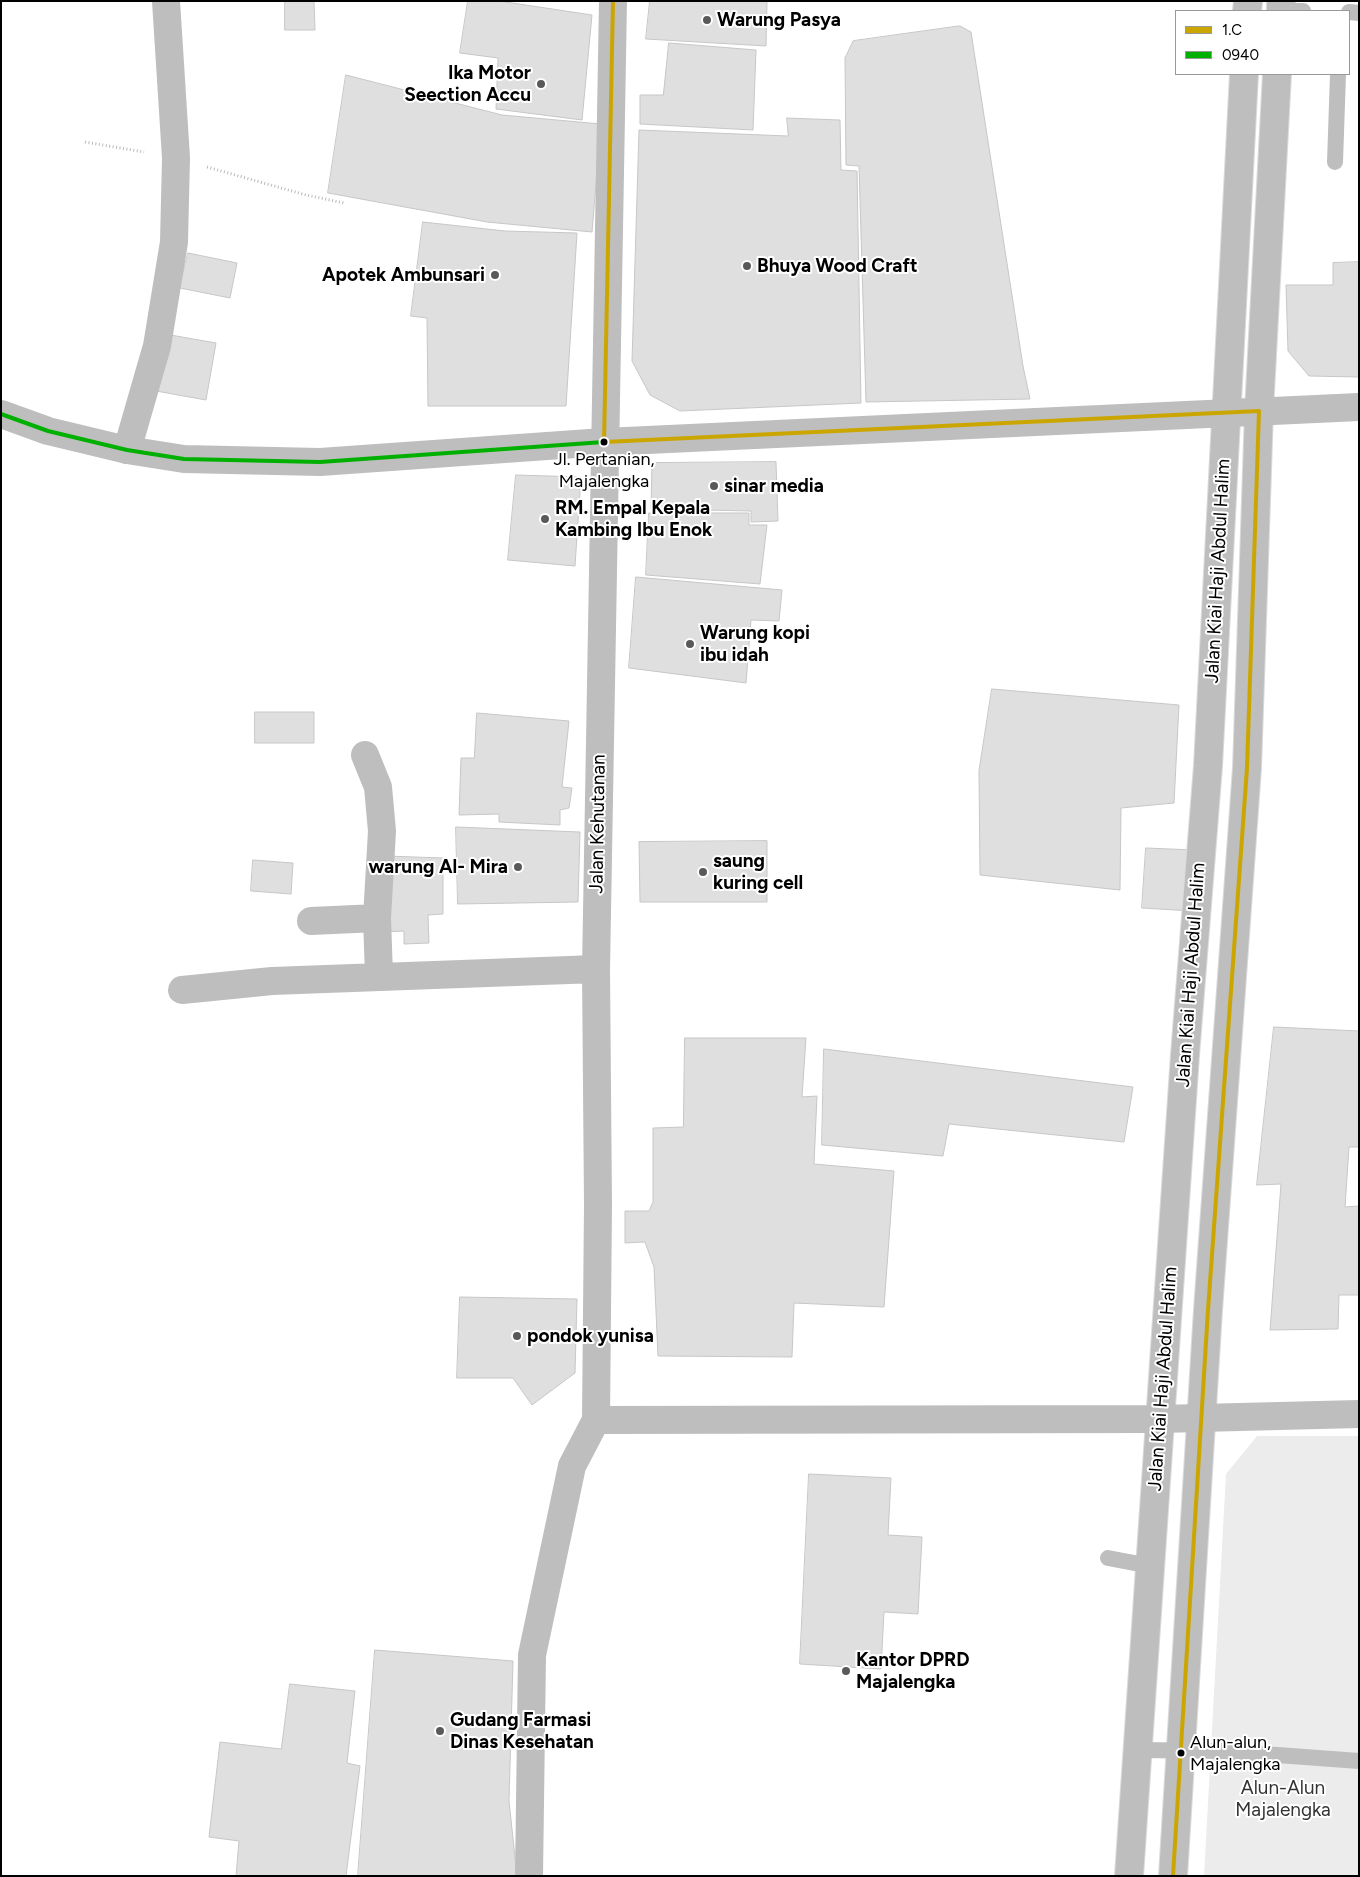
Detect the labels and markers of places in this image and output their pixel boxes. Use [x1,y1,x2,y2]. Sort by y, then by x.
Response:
place label: Warung Pasya [717,9,841,31]
marker: Warung Pasya [701,14,713,26]
place label: Ika Motor Seection Accu [404,62,531,106]
marker: Ika Motor Seection Accu [535,78,547,90]
place label: Bhuya Wood Craft [757,255,918,277]
marker: Bhuya Wood Craft [741,260,753,272]
place label: Apotek Ambunsari [322,264,485,286]
marker: Apotek Ambunsari [489,269,501,281]
marker: Jl. Pertanian, Majalengka [599,437,609,447]
place label: Jl. Pertanian, Majalengka [553,449,655,492]
place label: sinar media [724,475,824,497]
marker: sinar media [708,480,720,492]
place label: RM. Empal Kepala Kambing Ibu Enok [555,497,712,541]
marker: RM. Empal Kepala Kambing Ibu Enok [539,513,551,525]
place label: Warung kopi ibu idah [700,622,810,666]
marker: Warung kopi ibu idah [684,638,696,650]
place label: saung kuring cell [713,850,803,894]
place label: warung Al- Mira [368,856,508,878]
marker: warung Al- Mira [512,861,524,873]
marker: saung kuring cell [697,866,709,878]
place label: pondok yunisa [527,1325,654,1347]
marker: pondok yunisa [511,1330,523,1342]
place label: Kantor DPRD Majalengka [856,1649,970,1693]
marker: Kantor DPRD Majalengka [840,1665,852,1677]
place label: Gudang Farmasi Dinas Kesehatan [450,1709,594,1753]
marker: Gudang Farmasi Dinas Kesehatan [434,1725,446,1737]
place label: Alun-alun, Majalengka [1190,1732,1281,1775]
marker: Alun-alun, Majalengka [1176,1748,1186,1758]

